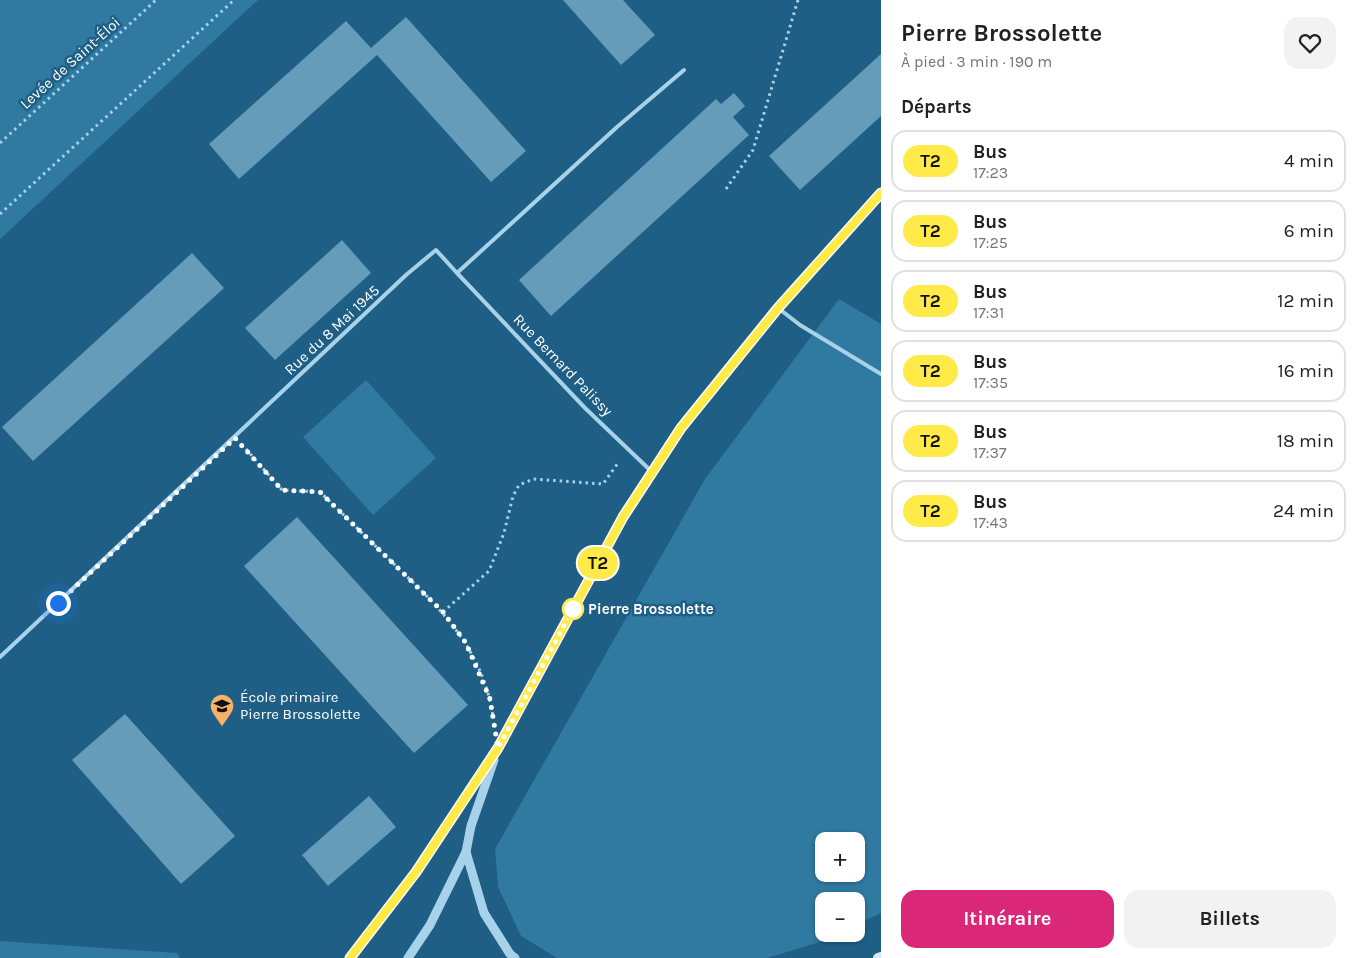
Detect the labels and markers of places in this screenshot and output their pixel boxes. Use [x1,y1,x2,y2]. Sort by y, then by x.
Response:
marker: Pierre Brossolette [562,598,584,620]
place label: Pierre Brossolette [588,600,714,618]
place label: École primaire Pierre Brossolette [240,688,360,723]
school or university icon: École primaire Pierre Brossolette [209,693,235,727]

